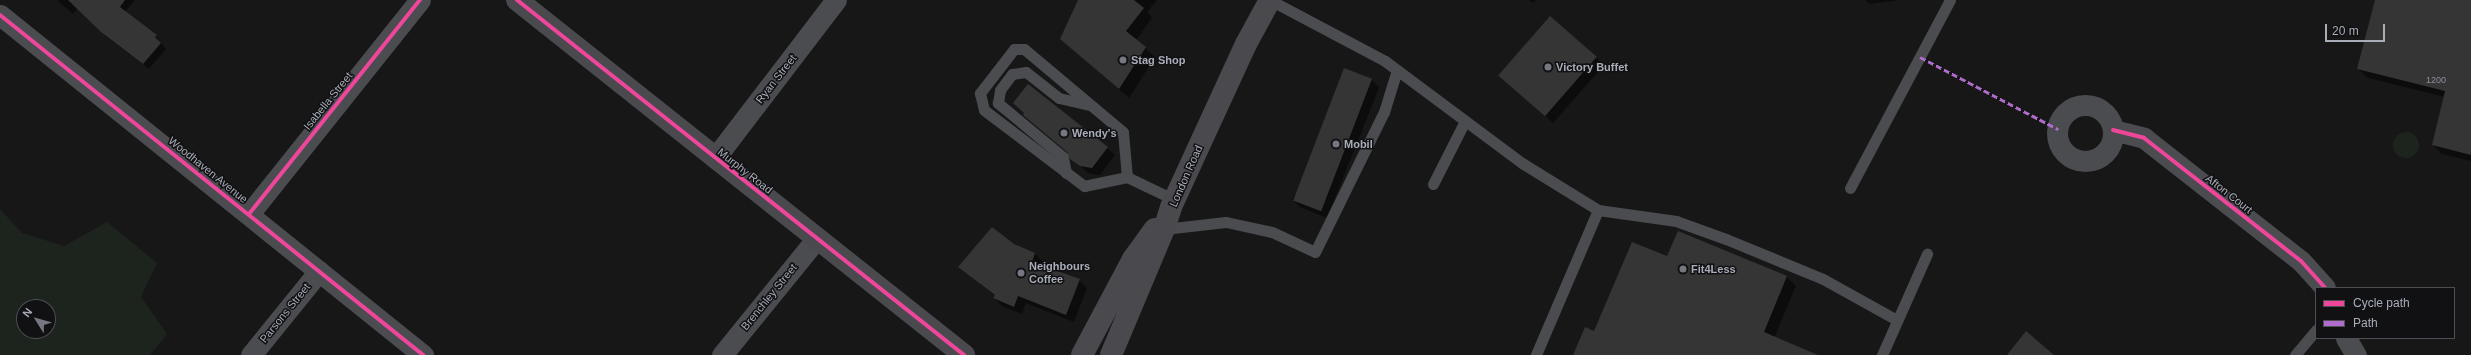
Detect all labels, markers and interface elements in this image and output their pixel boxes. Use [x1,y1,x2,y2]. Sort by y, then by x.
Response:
scale bar [2327,16,2387,42]
text: 20 m [2332,24,2359,38]
street label: Ryan Street [753,52,799,106]
place label: Stag Shop [1131,53,1185,67]
marker: Stag Shop [1118,55,1128,65]
place label: Victory Buffet [1556,60,1628,74]
marker: Victory Buffet [1543,62,1553,72]
street label: Isabella Street [301,70,355,132]
house number: 1200 [2426,75,2446,85]
place label: Wendy's [1072,126,1117,140]
marker: Wendy's [1059,128,1069,138]
street label: Woodhaven Avenue [166,134,250,206]
place label: Mobil [1344,137,1373,151]
marker: Mobil [1331,139,1341,149]
street label: London Road [1167,143,1205,209]
street label: Murphy Road [715,145,775,197]
street label: Afton Court [2203,172,2255,216]
place label: Neighbours Coffee [1029,260,1090,286]
street label: Brenchley Street [738,261,800,333]
place label: Fit4Less [1691,262,1736,276]
marker: Fit4Less [1678,264,1688,274]
marker: Neighbours Coffee [1016,268,1026,278]
street label: Parsons Street [257,281,313,345]
legend [2315,287,2455,339]
text: Cycle path [2353,296,2410,310]
north arrow [16,299,56,339]
text: N [20,306,34,319]
text: Path [2353,316,2378,330]

